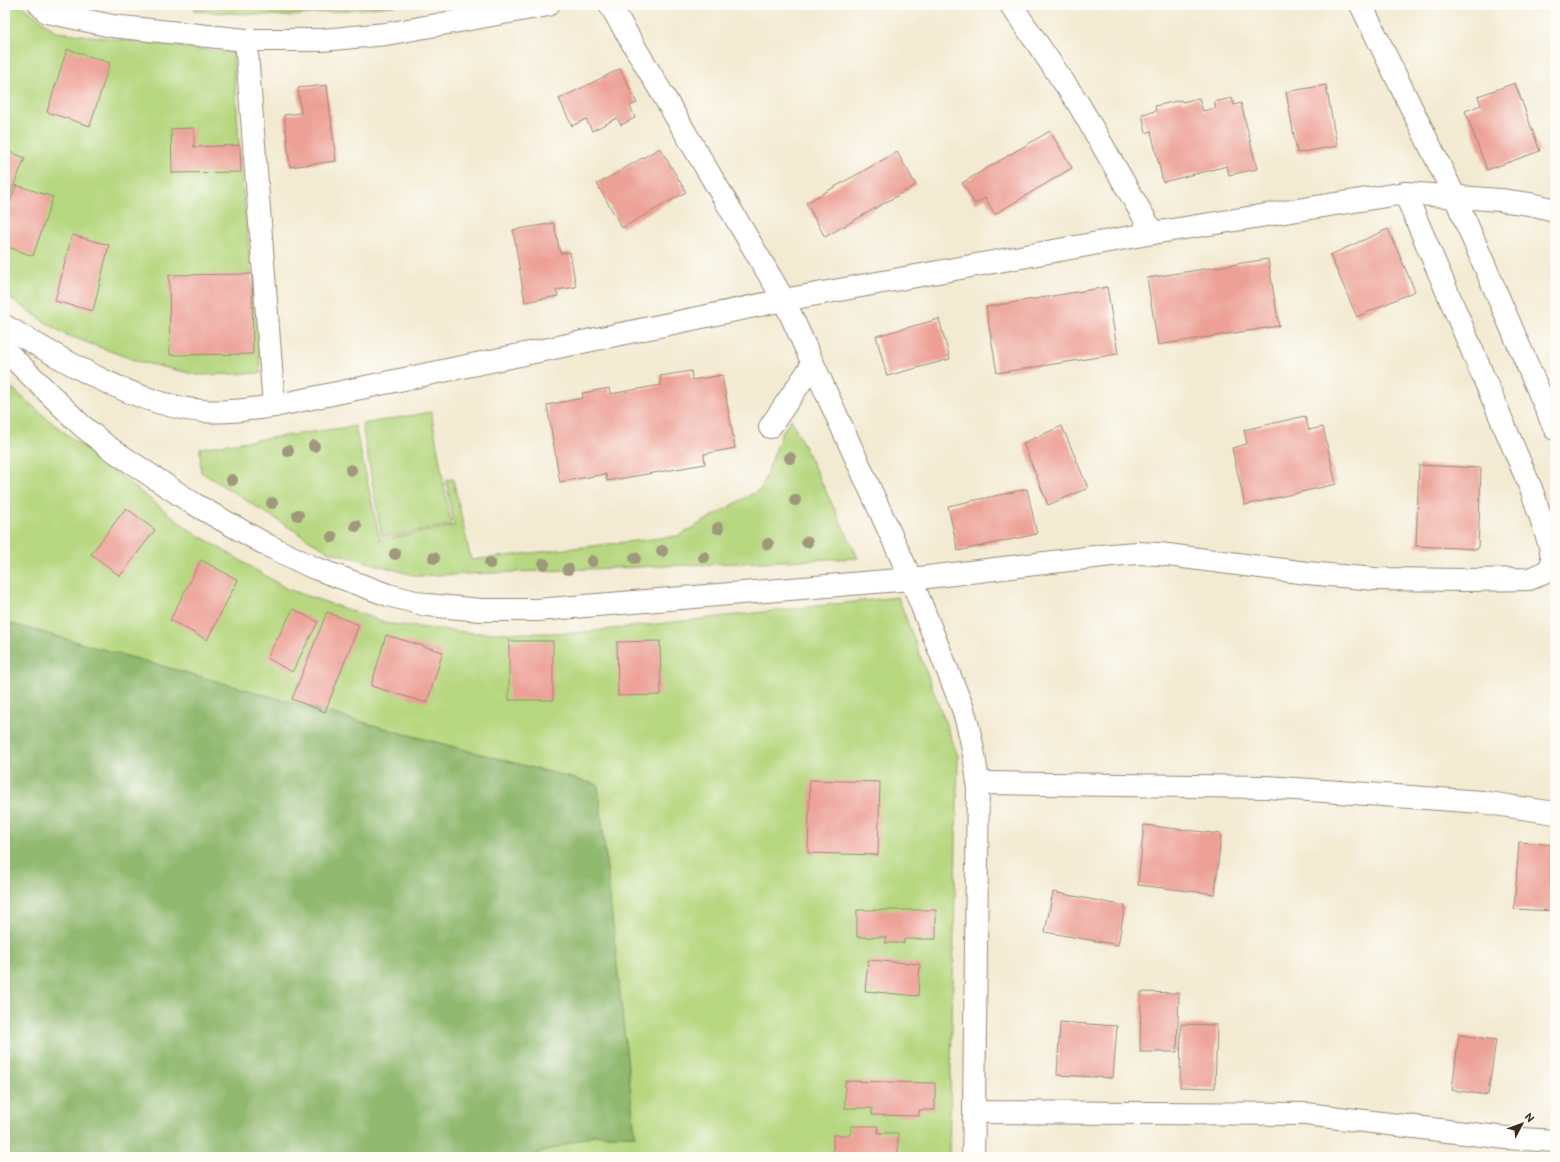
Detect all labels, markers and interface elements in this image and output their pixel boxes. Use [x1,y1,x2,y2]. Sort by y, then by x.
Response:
north arrow [1502,1104,1542,1144]
text: N [1522,1110,1537,1125]

